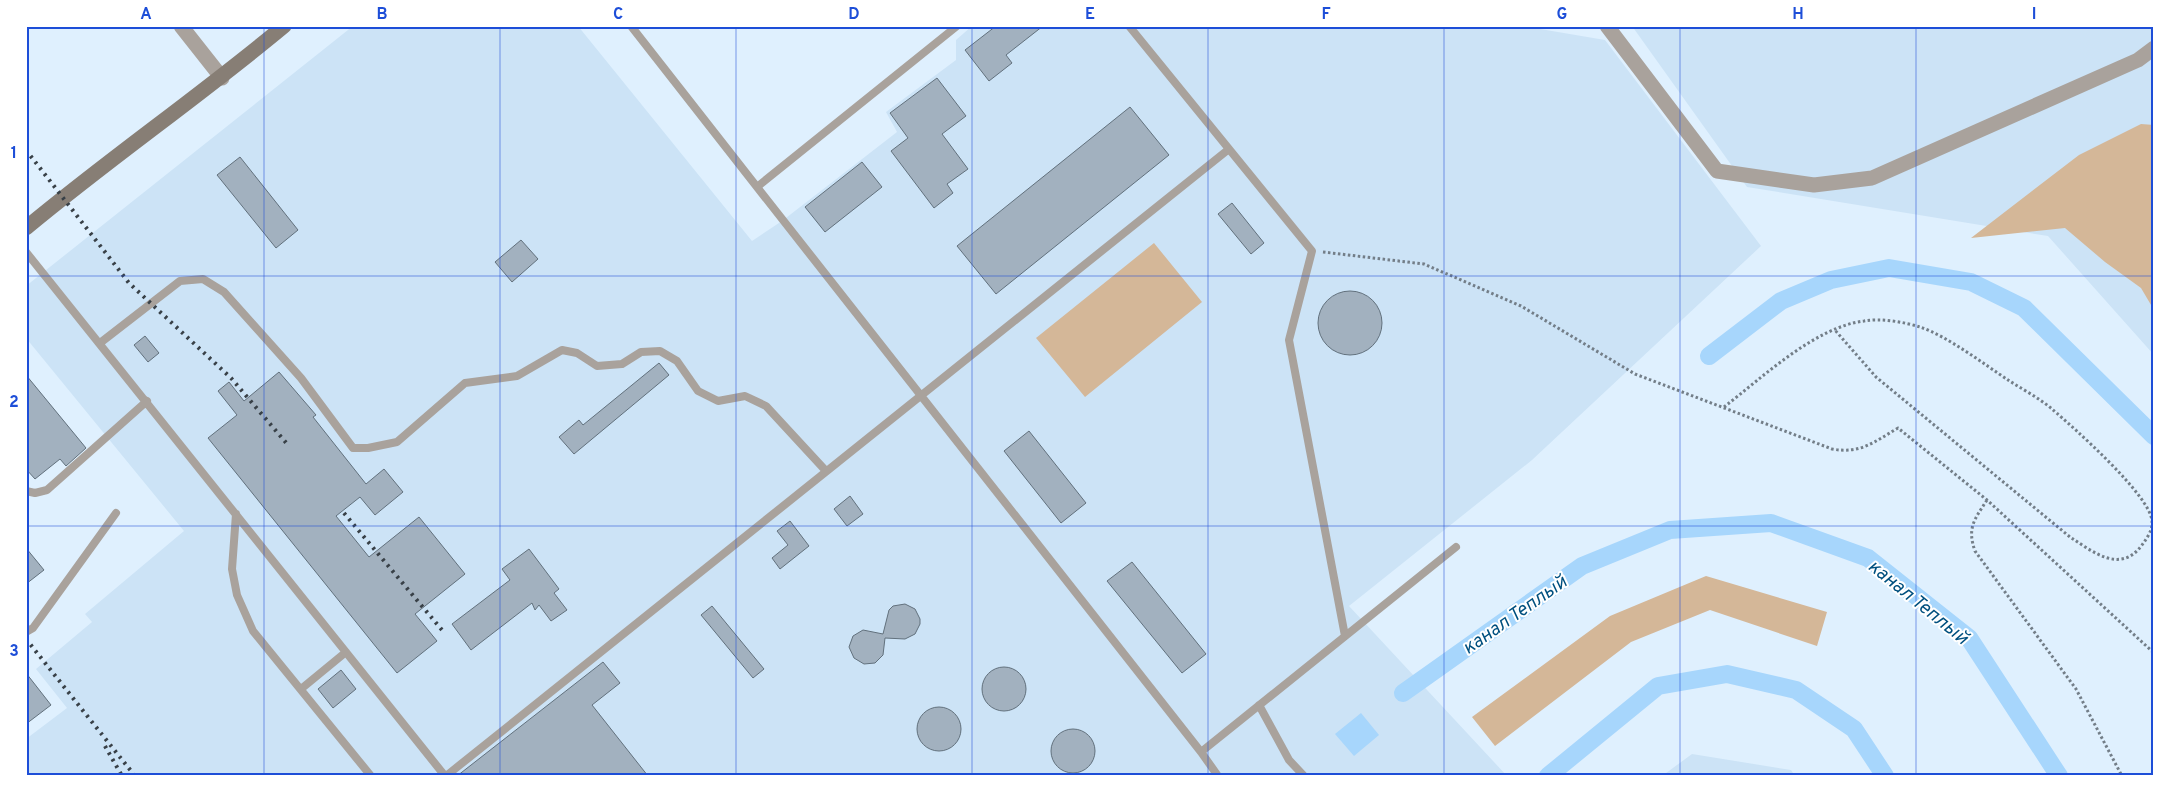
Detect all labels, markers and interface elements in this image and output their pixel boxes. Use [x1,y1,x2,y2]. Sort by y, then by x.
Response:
text: A [140,5,152,25]
text: B [376,5,388,25]
text: C [613,5,623,25]
text: D [848,5,860,25]
text: E [1085,5,1095,25]
text: F [1321,5,1331,25]
text: G [1557,5,1567,25]
text: H [1792,5,1804,25]
text: I [2032,5,2036,25]
text: 1 [11,144,17,164]
text: 2 [9,393,19,413]
water label: канал Теплый [1863,555,1974,651]
water label: канал Теплый [1458,570,1573,661]
text: 3 [9,642,19,662]

